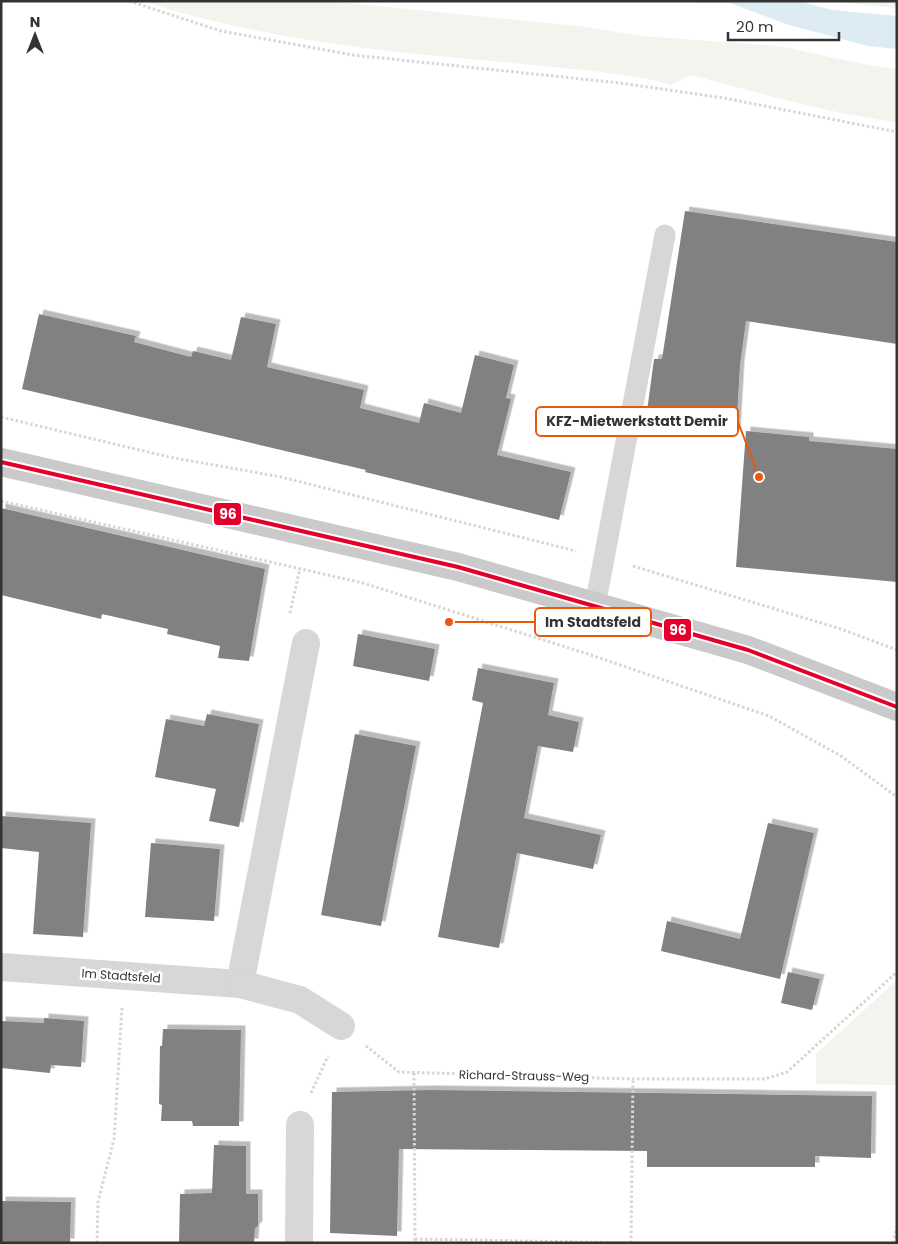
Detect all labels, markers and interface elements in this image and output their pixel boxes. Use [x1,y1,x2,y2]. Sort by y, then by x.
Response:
north arrow [10,10,60,60]
scale bar [728,10,839,42]
text: N [30,12,40,32]
text: 20 m [736,16,774,37]
callout: KFZ-Mietwerkstatt Demir [536,407,738,436]
text: KFZ-Mietwerkstatt Demir [546,411,728,431]
line badge: 96 [213,502,242,526]
text: 96 [219,504,237,524]
callout: Im Stadtsfeld [535,608,651,636]
text: Im Stadtsfeld [545,612,641,632]
line badge: 96 [663,618,692,642]
text: 96 [669,620,687,640]
street label: Im Stadtsfeld [81,964,161,987]
street label: Richard-Strauss-Weg [459,1066,589,1085]

